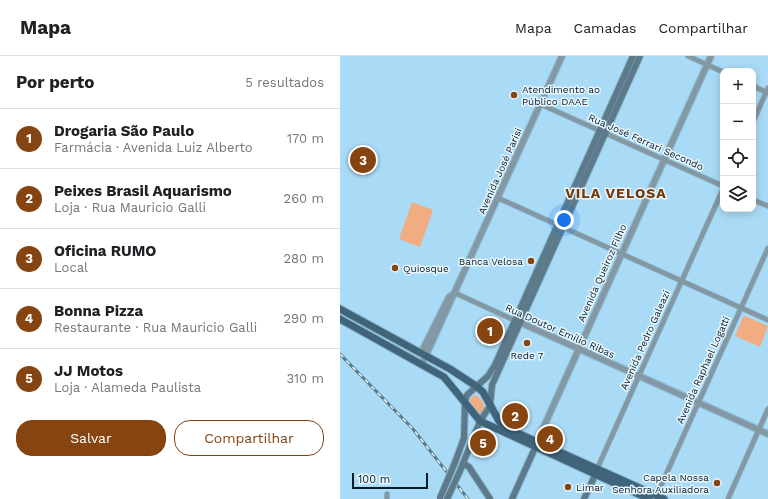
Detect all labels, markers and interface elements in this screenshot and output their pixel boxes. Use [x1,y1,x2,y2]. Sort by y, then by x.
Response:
text: Mapa [20,16,71,39]
text: Mapa [515,20,552,36]
text: Camadas [574,20,636,36]
text: Compartilhar [658,20,748,36]
map controls [720,68,756,212]
button: + [720,68,756,104]
text: Por perto [16,72,94,92]
text: 5 resultados [245,75,324,90]
place label: Atendimento ao Público DAAE [522,84,600,107]
marker: Atendimento ao Público DAAE [509,90,519,100]
button: − [720,104,756,140]
street label: Rua José Ferrari Secondo [587,112,705,172]
text: Drogaria São Paulo [54,122,194,140]
street label: Avenida José Parisi [476,126,524,216]
text: 1 [26,131,32,146]
text: 170 m [287,131,324,146]
text: Farmácia · Avenida Luiz Alberto [54,140,253,155]
button: locate [720,140,756,176]
pin: 3 [350,145,376,175]
button: layers [720,176,756,212]
text: Peixes Brasil Aquarismo [54,182,232,200]
district label: VILA VELOSA [565,185,667,201]
text: 2 [25,191,33,206]
text: 260 m [284,191,324,206]
text: Loja · Rua Mauricio Galli [54,200,206,215]
your location [554,210,574,230]
street label: Avenida Queiroz Filho [575,222,629,324]
text: Oficina RUMO [54,242,156,260]
text: 3 [25,251,33,266]
text: 280 m [284,251,324,266]
place label: Banca Velosa [459,256,523,267]
marker: Banca Velosa [526,256,536,266]
text: Local [54,260,88,275]
marker: Quiosque [390,263,400,273]
place label: Quiosque [403,263,449,274]
street label: Avenida Pedro Galeazi [618,288,672,392]
text: Bonna Pizza [54,302,143,320]
street label: Rua Doutor Emílio Ribas [504,302,616,360]
text: 4 [25,311,33,326]
text: 290 m [283,311,324,326]
street label: Avenida Raphael Logatti [674,315,732,425]
pin: 1 [477,316,503,346]
text: Restaurante · Rua Mauricio Galli [54,320,257,335]
marker: Rede 7 [522,338,532,348]
place label: Rede 7 [511,350,544,361]
text: JJ Motos [54,362,123,380]
text: 5 [25,371,33,386]
text: 310 m [286,371,324,386]
text: Loja · Alameda Paulista [54,380,201,395]
pin: 2 [502,401,528,431]
button: Salvar [16,420,166,456]
button: Compartilhar [174,420,324,456]
pin: 4 [537,424,563,454]
pin: 5 [470,428,496,458]
scale bar [352,471,428,490]
place label: Capela Nossa Senhora Auxiliadora [612,472,709,495]
text: 100 m [358,473,390,486]
marker: Capela Nossa Senhora Auxiliadora [712,478,722,488]
marker: Limar [563,482,573,492]
place label: Limar [576,482,604,493]

